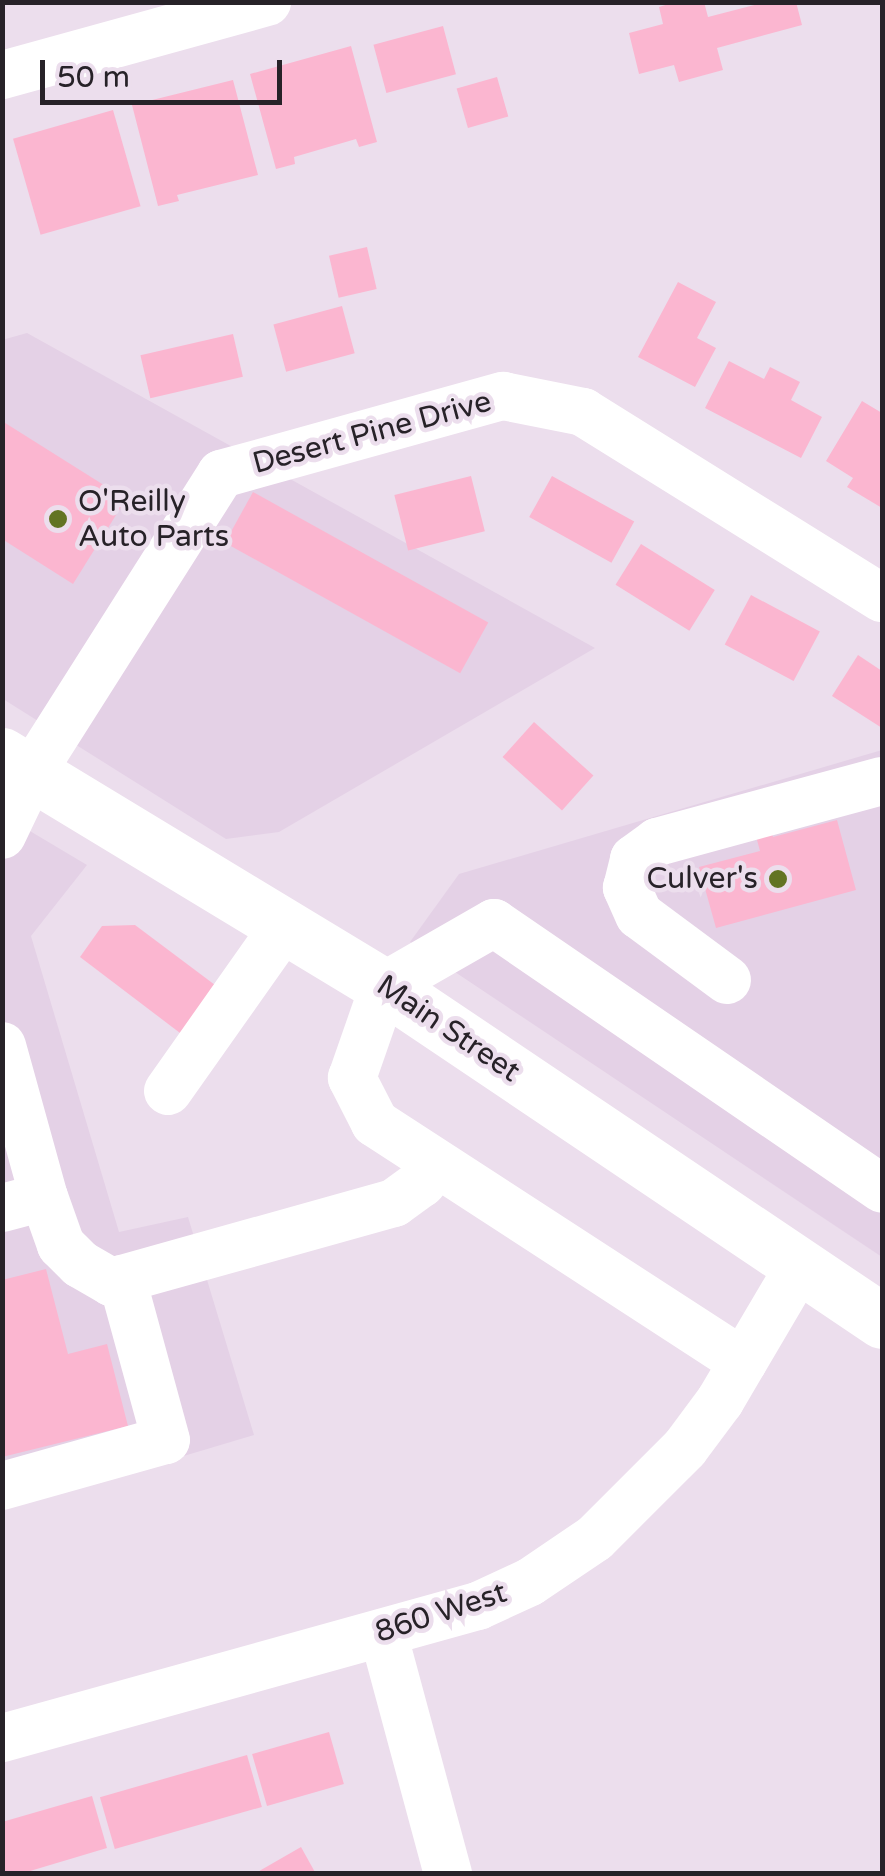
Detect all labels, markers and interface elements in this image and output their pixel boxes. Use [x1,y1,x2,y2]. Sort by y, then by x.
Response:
scale bar [45,40,288,102]
text: 50 m [57,59,130,96]
street label: Desert Pine Drive [249,384,495,482]
place label: O'Reilly Auto Parts [78,484,229,554]
marker: O'Reilly Auto Parts [47,508,69,530]
place label: Culver's [647,861,758,897]
marker: Culver's [767,868,789,890]
street label: Main Street [369,968,527,1090]
street label: 860 West [371,1575,511,1651]

